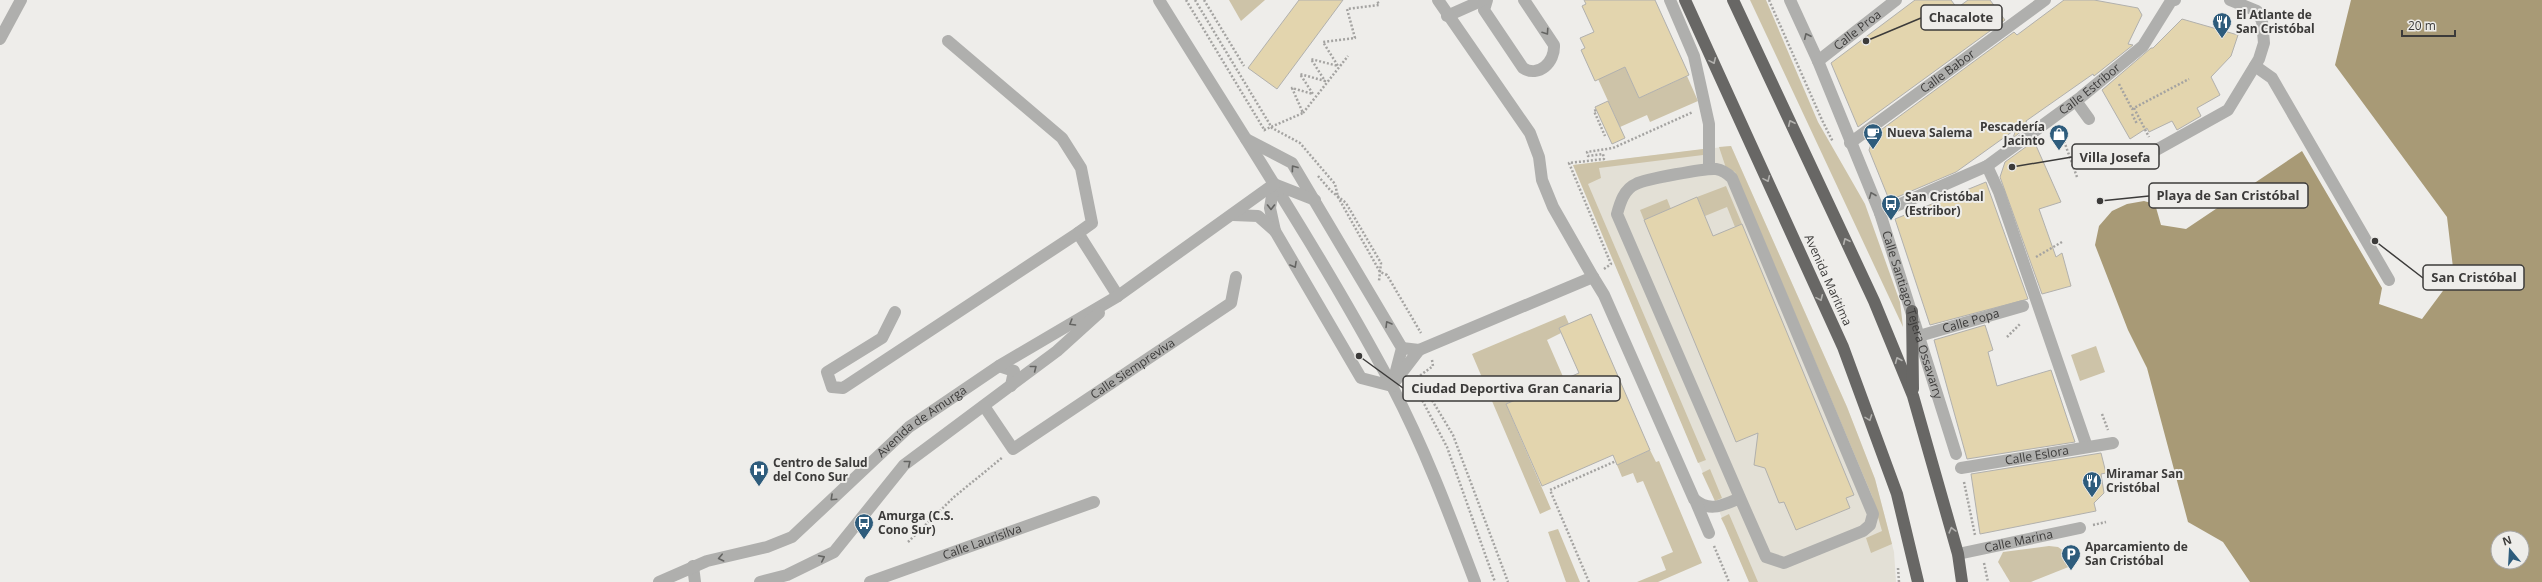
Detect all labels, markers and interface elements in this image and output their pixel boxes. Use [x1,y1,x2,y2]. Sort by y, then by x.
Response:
callout: Chacalote [1921,5,2002,30]
street label: Calle Proa [1830,6,1884,54]
place label: El Atlante de San Cristóbal [2236,6,2315,37]
text: Chacalote [1929,8,1994,26]
restaurant icon: El Atlante de San Cristóbal [2211,11,2233,39]
scale bar [2402,12,2455,38]
text: 20 m [2408,17,2436,34]
one-way arrow [1542,28,1549,35]
one-way arrow [1804,33,1812,41]
street label: Calle Babor [1916,45,1978,97]
one-way arrow [1708,57,1716,64]
street label: Calle Estribor [2055,59,2124,119]
place label: Pescadería Jacinto [1980,118,2045,149]
one-way arrow [1788,120,1796,128]
cafe icon: Nueva Salema [1862,122,1884,150]
shop icon: Pescadería Jacinto [2048,123,2070,151]
place label: Nueva Salema [1887,124,1973,141]
callout: Villa Josefa [2072,144,2159,169]
text: Villa Josefa [2080,148,2150,166]
one-way arrow [1292,165,1299,172]
one-way arrow [1762,176,1770,183]
callout: Playa de San Cristóbal [2149,183,2308,208]
text: Playa de San Cristóbal [2156,186,2300,204]
place label: San Cristóbal (Estribor) [1905,188,1984,219]
one-way arrow [1869,192,1877,199]
bus stop icon: San Cristóbal (Estribor) [1880,193,1902,221]
one-way arrow [1267,204,1275,210]
street label: Calle Santiago Tejera Ossavarry [1878,228,1947,402]
street label: Avenida Maritima [1801,231,1856,328]
one-way arrow [1843,238,1851,245]
one-way arrow [1290,261,1297,268]
callout: San Cristóbal [2423,265,2524,290]
text: San Cristóbal [2431,268,2517,286]
one-way arrow [1815,293,1823,301]
street label: Calle Popa [1940,304,2001,337]
one-way arrow [1069,318,1076,325]
one-way arrow [1385,321,1393,328]
street label: Calle Siempreviva [1087,334,1178,403]
one-way arrow [1895,357,1903,364]
one-way arrow [1030,366,1037,373]
callout: Ciudad Deportiva Gran Canaria [1403,376,1620,401]
text: Ciudad Deportiva Gran Canaria [1411,379,1613,397]
street label: Avenida de Amurga [873,381,970,461]
one-way arrow [1864,415,1872,422]
street label: Calle Eslora [2004,441,2070,469]
place label: Centro de Salud del Cono Sur [773,454,868,485]
hospital icon: Centro de Salud del Cono Sur [748,459,770,487]
one-way arrow [903,460,910,467]
place label: Miramar San Cristóbal [2106,465,2183,496]
restaurant icon: Miramar San Cristóbal [2081,470,2103,498]
one-way arrow [830,494,838,501]
place label: Amurga (C.S. Cono Sur) [878,507,954,538]
bus stop icon: Amurga (C.S. Cono Sur) [853,512,875,540]
street label: Calle Laurisilva [940,520,1024,563]
street label: Calle Marina [1983,525,2054,556]
one-way arrow [1948,527,1956,533]
north arrow [2490,530,2530,570]
text: N [2500,531,2513,549]
place label: Aparcamiento de San Cristóbal [2085,538,2188,569]
parking icon: Aparcamiento de San Cristóbal [2060,543,2082,571]
one-way arrow [718,553,725,561]
one-way arrow [817,555,825,563]

